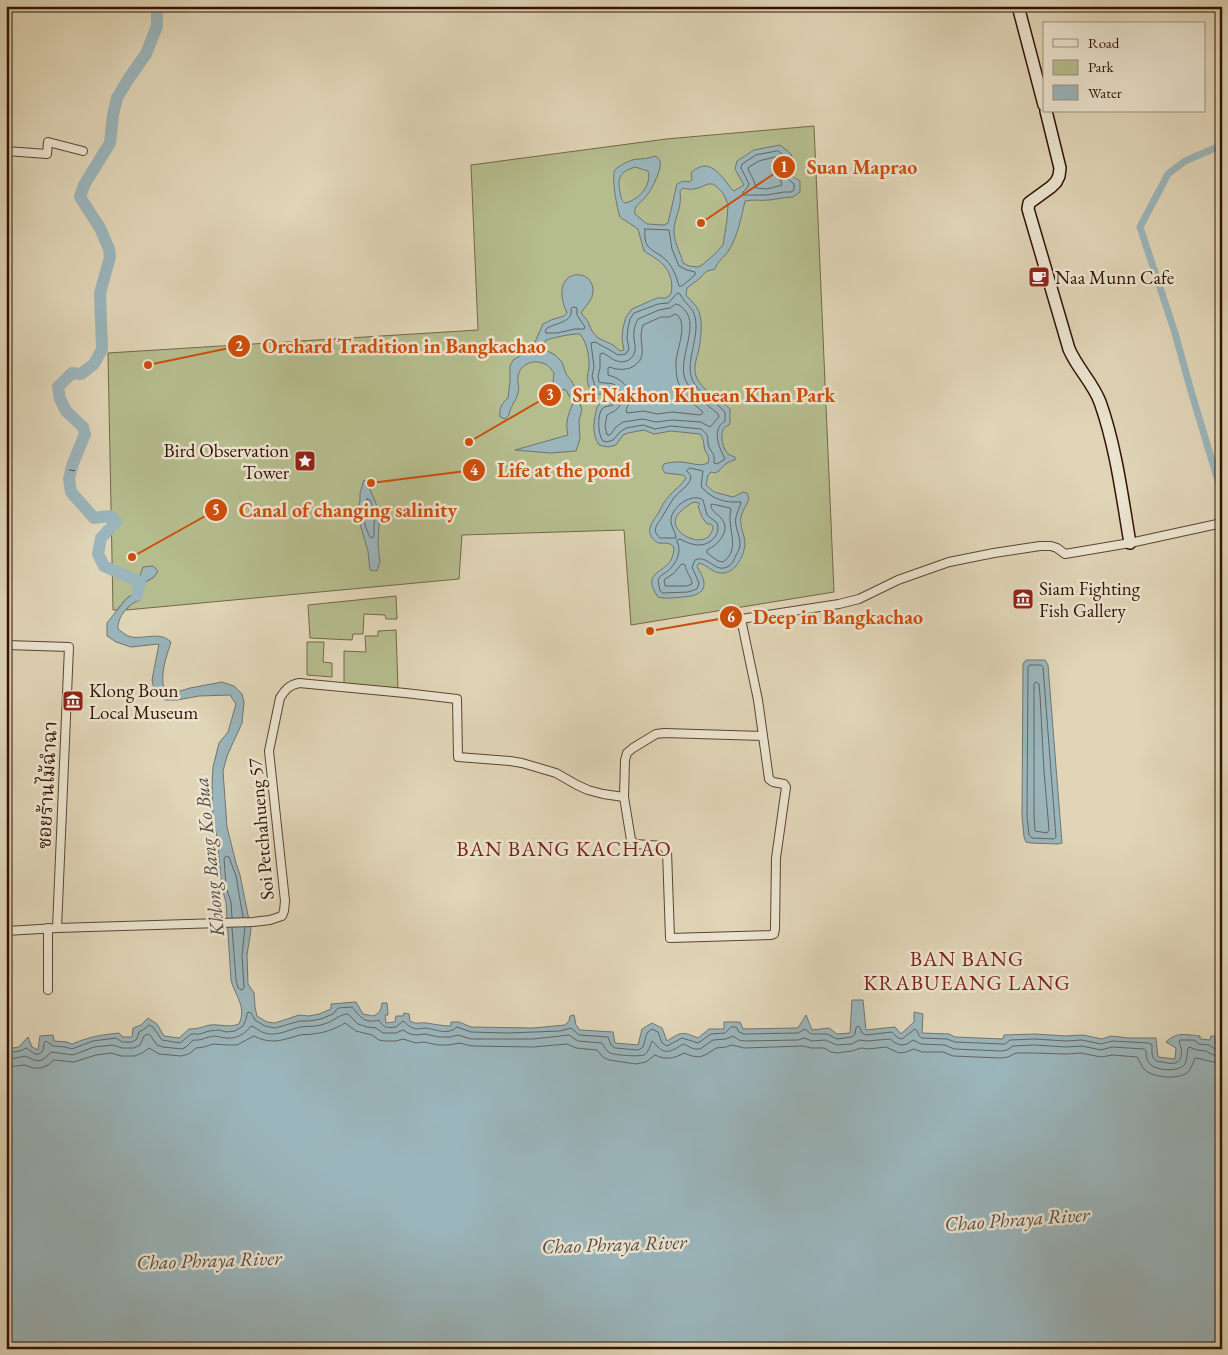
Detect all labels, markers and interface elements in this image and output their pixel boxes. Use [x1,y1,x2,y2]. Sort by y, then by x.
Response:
legend [1043,22,1206,112]
text: Road [1088,33,1120,52]
text: Park [1088,57,1115,76]
text: Water [1088,83,1122,102]
callout: Suan Maprao [771,149,927,184]
text: Suan Maprao [807,154,917,180]
text: 1 [780,157,788,176]
cafe icon: Naa Munn Cafe [1027,265,1051,289]
place label: Naa Munn Cafe [1055,265,1174,290]
callout: Orchard Tradition in Bangkachao [227,328,555,363]
text: Orchard Tradition in Bangkachao [262,333,546,359]
text: 2 [235,336,243,355]
callout: Sri Nakhon Khuean Khan Park [538,377,846,412]
text: Sri Nakhon Khuean Khan Park [572,382,837,408]
text: 3 [546,385,554,404]
place label: Bird Observation Tower [164,438,290,485]
place icon: Bird Observation Tower [293,449,317,473]
callout: Life at the pond [462,452,640,487]
text: Life at the pond [497,457,631,483]
text: 4 [470,460,479,479]
callout: Canal of changing salinity [204,492,467,527]
text: Canal of changing salinity [239,497,458,523]
text: 5 [212,500,220,519]
place label: Siam Fighting Fish Gallery [1039,576,1141,623]
museum icon: Siam Fighting Fish Gallery [1011,587,1035,611]
callout: Deep in Bangkachao [718,599,933,634]
text: Deep in Bangkachao [753,604,923,630]
text: 6 [727,607,735,626]
place label: Klong Boun Local Museum [89,678,199,725]
museum icon: Klong Boun Local Museum [61,689,85,713]
street label: ซอยร้านไม้ฉำฉา [30,720,63,850]
street label: Soi Petchahueng 57 [242,756,280,901]
water label: Khlong Bang Ko Bua [188,776,230,939]
district label: BAN BANG KACHAO [456,835,672,862]
district label: BAN BANG KRABUEANG LANG [863,945,1071,996]
water label: Chao Phraya River [944,1201,1092,1237]
water label: Chao Phraya River [541,1228,688,1260]
water label: Chao Phraya River [136,1244,283,1276]

